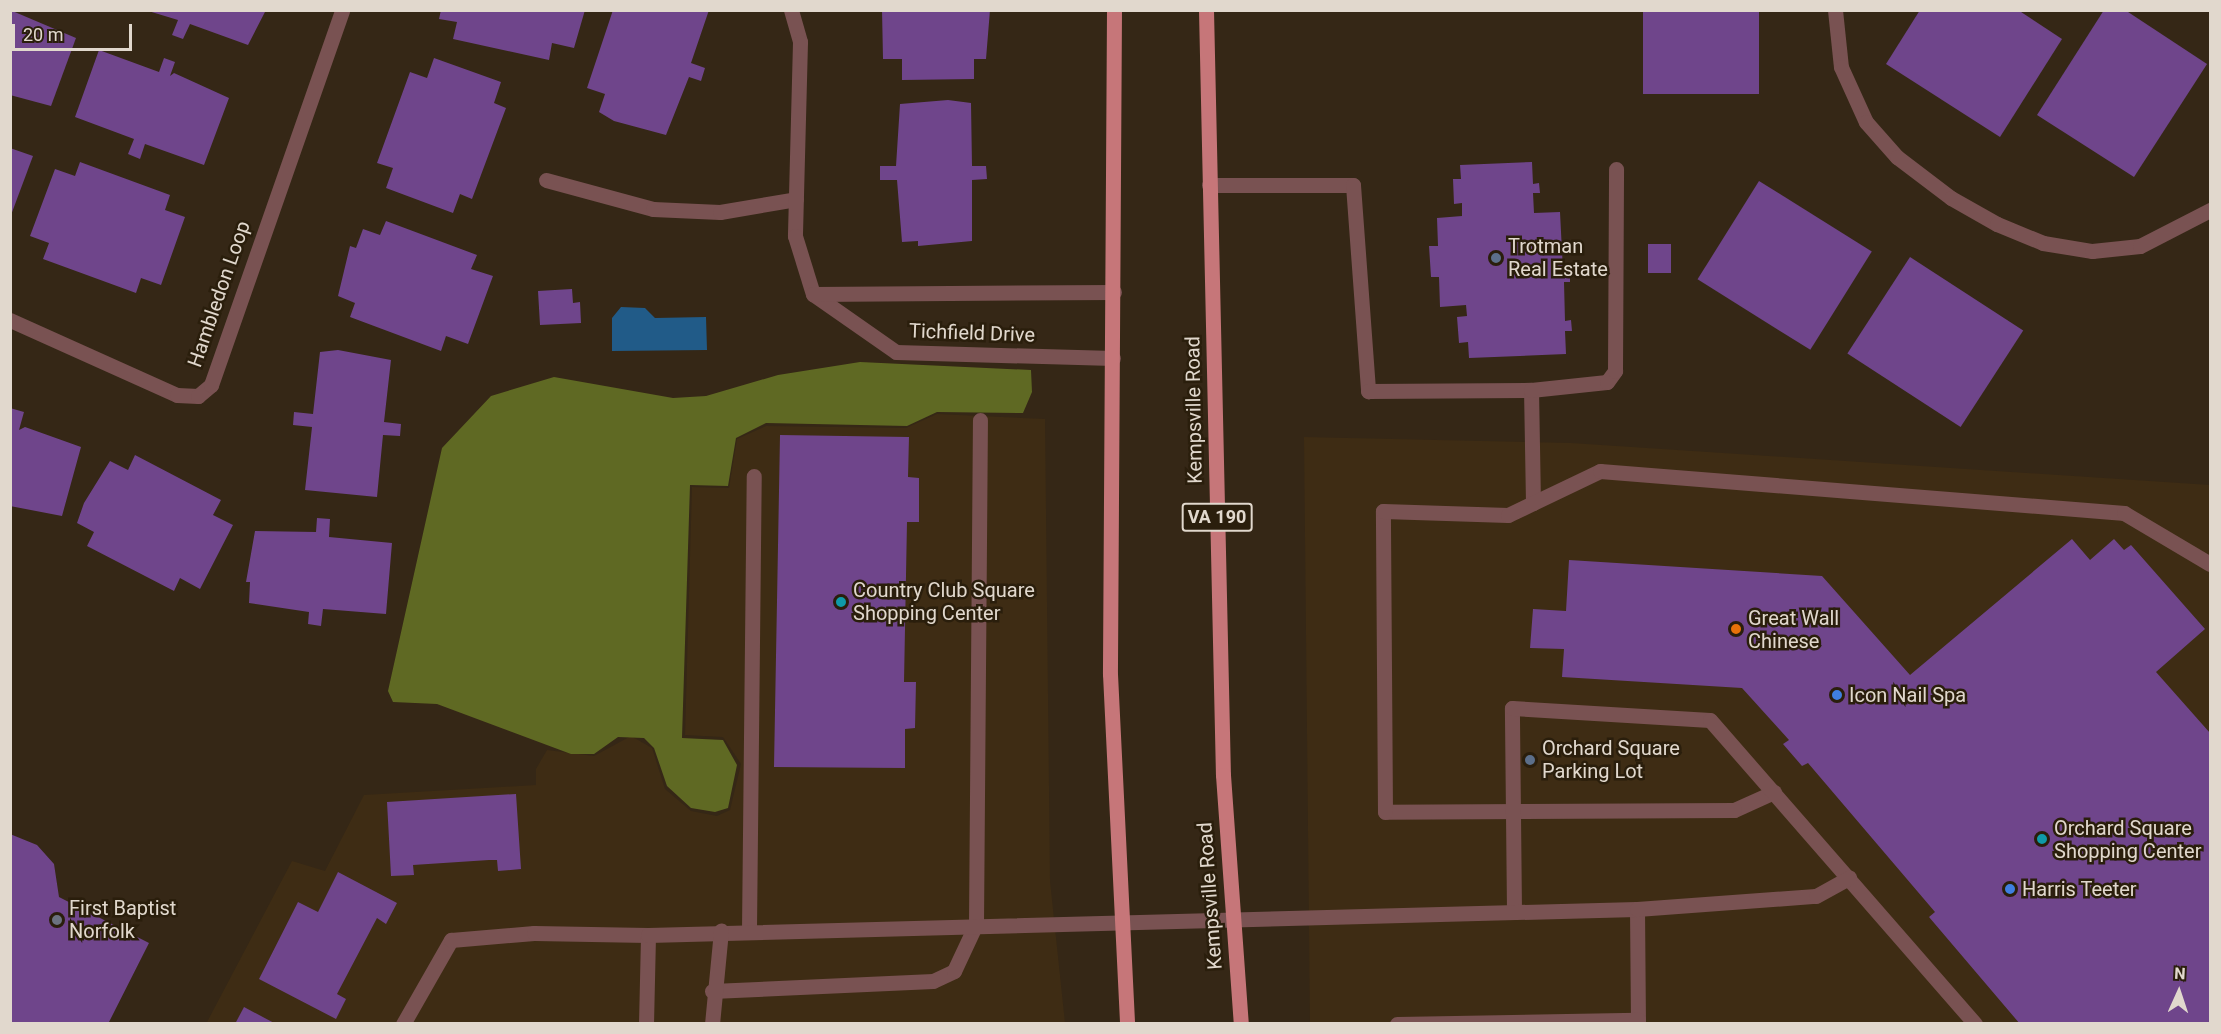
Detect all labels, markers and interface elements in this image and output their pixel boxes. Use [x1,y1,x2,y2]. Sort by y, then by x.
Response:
scale bar [15,12,135,50]
text: 20 m [23,24,63,45]
street label: Hambledon Loop [183,218,255,370]
place label: Trotman Real Estate [1508,234,1608,281]
marker: Trotman Real Estate [1489,251,1503,265]
street label: Tichfield Drive [909,319,1035,347]
street label: Kempsville Road [1181,336,1207,484]
road number: VA 190 [1181,502,1253,532]
place label: Country Club Square Shopping Center [853,578,1035,625]
marker: Country Club Square Shopping Center [834,595,848,609]
place label: Great Wall Chinese [1748,606,1839,653]
marker: Great Wall Chinese [1729,622,1743,636]
place label: Icon Nail Spa [1849,683,1966,707]
marker: Icon Nail Spa [1830,688,1844,702]
place label: Orchard Square Parking Lot [1542,736,1680,783]
marker: Orchard Square Parking Lot [1523,753,1537,767]
place label: Orchard Square Shopping Center [2054,816,2201,863]
street label: Kempsville Road [1193,821,1227,971]
marker: Orchard Square Shopping Center [2035,832,2049,846]
place label: Harris Teeter [2022,877,2137,901]
marker: Harris Teeter [2003,882,2017,896]
place label: First Baptist Norfolk [69,897,176,944]
marker: First Baptist Norfolk [50,913,64,927]
north arrow [2149,962,2209,1022]
text: N [2174,964,2186,983]

